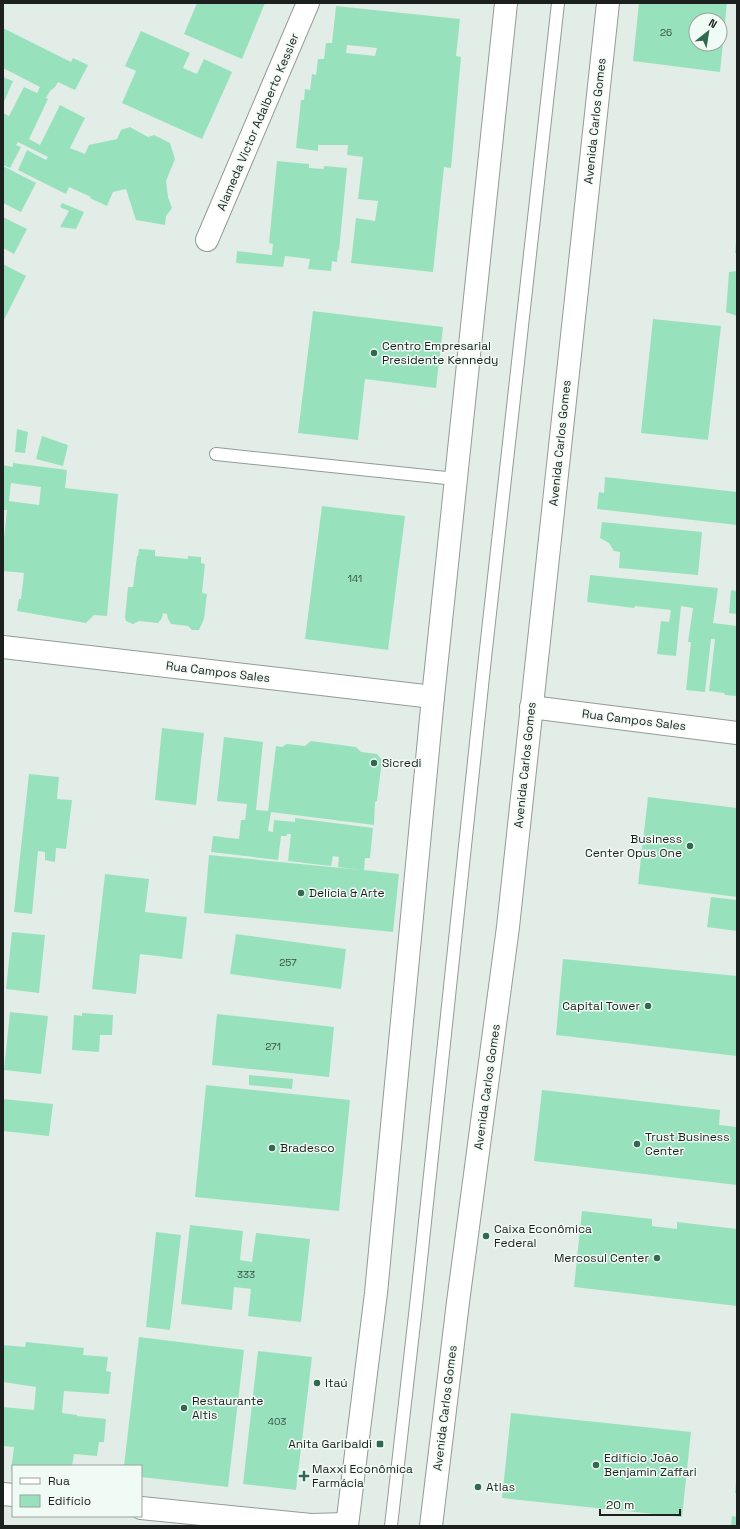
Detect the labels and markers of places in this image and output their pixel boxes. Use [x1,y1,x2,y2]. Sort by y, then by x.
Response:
place label: Centro Empresarial Presidente Kennedy [382,338,498,368]
marker: Centro Empresarial Presidente Kennedy [369,348,379,358]
place label: Sicredi [382,755,422,771]
marker: Sicredi [369,758,379,768]
place label: Business Center Opus One [585,831,682,861]
marker: Business Center Opus One [685,841,695,851]
place label: Delícia & Arte [309,885,385,901]
marker: Delícia & Arte [296,888,306,898]
place label: Capital Tower [562,998,640,1014]
marker: Capital Tower [643,1001,653,1011]
place label: Trust Business Center [645,1129,729,1159]
marker: Trust Business Center [632,1139,642,1149]
place label: Bradesco [280,1140,335,1156]
marker: Bradesco [267,1143,277,1153]
place label: Caixa Econômica Federal [494,1221,592,1251]
marker: Caixa Econômica Federal [481,1231,491,1241]
place label: Mercosul Center [554,1250,649,1266]
marker: Mercosul Center [652,1253,662,1263]
place label: Itaú [325,1375,348,1391]
marker: Itaú [312,1378,322,1388]
place label: Restaurante Altis [192,1393,263,1423]
marker: Restaurante Altis [179,1403,189,1413]
place label: Anita Garibaldi [288,1436,372,1452]
marker: Anita Garibaldi [375,1439,385,1449]
place label: Edifício João Benjamin Zaffari [604,1450,697,1480]
marker: Edifício João Benjamin Zaffari [591,1460,601,1470]
place label: Maxxi Econômica Farmácia [312,1461,413,1491]
marker: Maxxi Econômica Farmácia [299,1471,309,1481]
place label: Atlas [486,1479,515,1495]
marker: Atlas [473,1482,483,1492]

